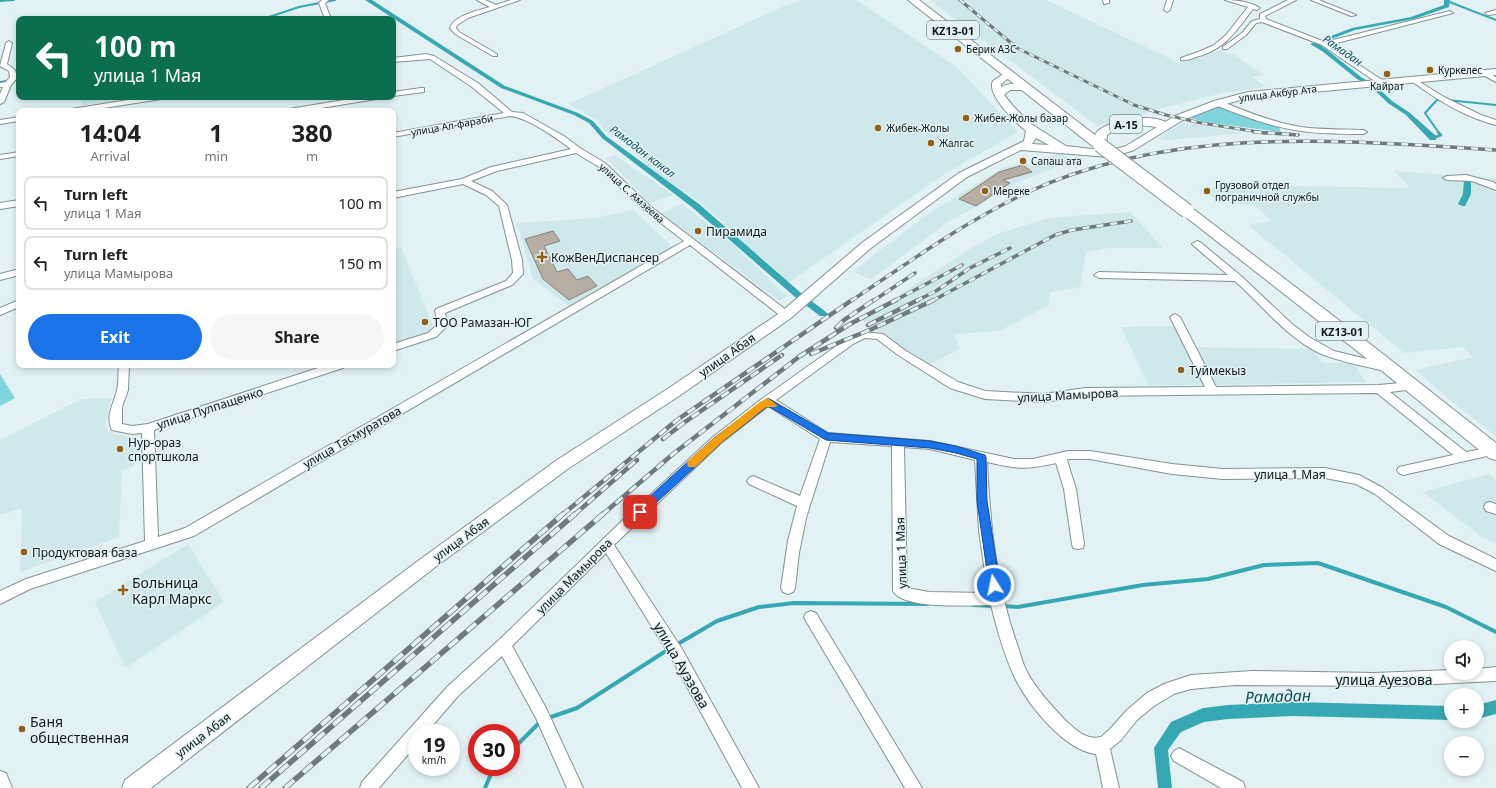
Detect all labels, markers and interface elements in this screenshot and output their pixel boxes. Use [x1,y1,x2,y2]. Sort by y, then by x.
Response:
road number: KZ13-01 [927,21,979,39]
text: 100 m [94,27,177,65]
water label: Рамадан [1320,31,1366,70]
icon: left [28,32,80,84]
place label: Берик АЗС [966,42,1016,56]
marker: Берик АЗС [953,44,963,54]
text: улица 1 Мая [94,63,201,87]
place label: Куркелес [1438,63,1482,77]
marker: Куркелес [1425,65,1435,75]
marker: Кайрат [1382,69,1392,79]
place label: Кайрат [1370,79,1404,93]
street label: улица Акбур Ата [1238,81,1318,105]
street label: улица Ал-фараби [410,111,494,139]
place label: Жибек-Жолы базар [974,111,1068,125]
marker: Жибек-Жолы базар [961,113,971,123]
road number: A-15 [1110,115,1142,133]
text: 14:04 [79,116,141,149]
text: 1 [209,116,223,149]
text: 380 [291,116,333,149]
water label: Рамадан канал [607,121,679,181]
place label: Жибек-Жолы [886,121,949,135]
marker: Жибек-Жолы [873,123,883,133]
place label: Жалгас [939,136,974,150]
marker: Жалгас [926,138,936,148]
text: Arrival [90,147,130,165]
text: min [204,147,228,165]
text: m [306,147,318,165]
place label: Сапаш ата [1031,154,1082,168]
marker: Сапаш ата [1018,156,1028,166]
street label: улица С. Амзеева [596,160,668,226]
place label: Грузовой отдел пограничной службы [1215,178,1319,204]
text: Turn left [64,184,128,204]
place label: Мереке [993,184,1030,198]
marker: Мереке [980,186,990,196]
marker: Грузовой отдел пограничной службы [1202,186,1212,196]
icon: left [30,192,52,214]
text: 100 m [338,193,382,213]
text: улица 1 Мая [64,204,142,222]
place label: Пирамида [706,223,767,240]
marker: Пирамида [693,226,703,236]
text: Turn left [64,244,128,264]
place label: КожВенДиспансер [551,249,659,266]
marker: КожВенДиспансер [536,251,548,263]
icon: left [30,252,52,274]
text: 150 m [338,253,382,273]
text: улица Мамырова [64,264,173,282]
button: Exit [28,314,202,360]
button: Share [210,314,384,360]
place label: ТОО Рамазан-ЮГ [433,314,532,331]
marker: ТОО Рамазан-ЮГ [420,317,430,327]
road number: KZ13-01 [1316,322,1368,340]
street label: улица Абая [695,329,759,381]
place label: Туймекыз [1189,362,1246,379]
marker: Туймекыз [1176,365,1186,375]
street label: улица Пулпащенко [155,383,265,433]
street label: улица Мамырова [1017,384,1119,406]
street label: улица Тасмуратова [300,402,404,472]
place label: Нур-ораз спортшкола [128,434,199,465]
marker: Нур-ораз спортшкола [115,444,125,454]
street label: улица 1 Мая [1254,466,1326,483]
pin [623,495,657,529]
icon: arrive [629,501,651,523]
street label: улица Абая [429,513,493,565]
street label: улица 1 Мая [891,517,911,589]
street label: улица Мамырова [532,534,616,618]
place label: Продуктовая база [32,544,137,561]
marker: Продуктовая база [19,547,29,557]
position arrow [973,564,1015,606]
place label: Больница Карл Маркс [132,573,212,608]
marker: Больница Карл Маркс [117,584,129,596]
street label: улица Ауэзова [650,618,714,712]
map controls [1444,640,1484,776]
button: sound [1444,640,1484,680]
street label: улица Ауезова [1335,670,1433,689]
water label: Рамадан [1245,684,1311,708]
button: + [1444,688,1484,728]
street label: улица Абая [172,708,234,762]
place label: Баня общественная [30,712,129,747]
marker: Баня общественная [17,724,27,734]
speed limit sign: 30 [468,724,520,776]
text: 19 [423,731,445,758]
button: − [1444,736,1484,776]
text: km/h [422,753,446,767]

